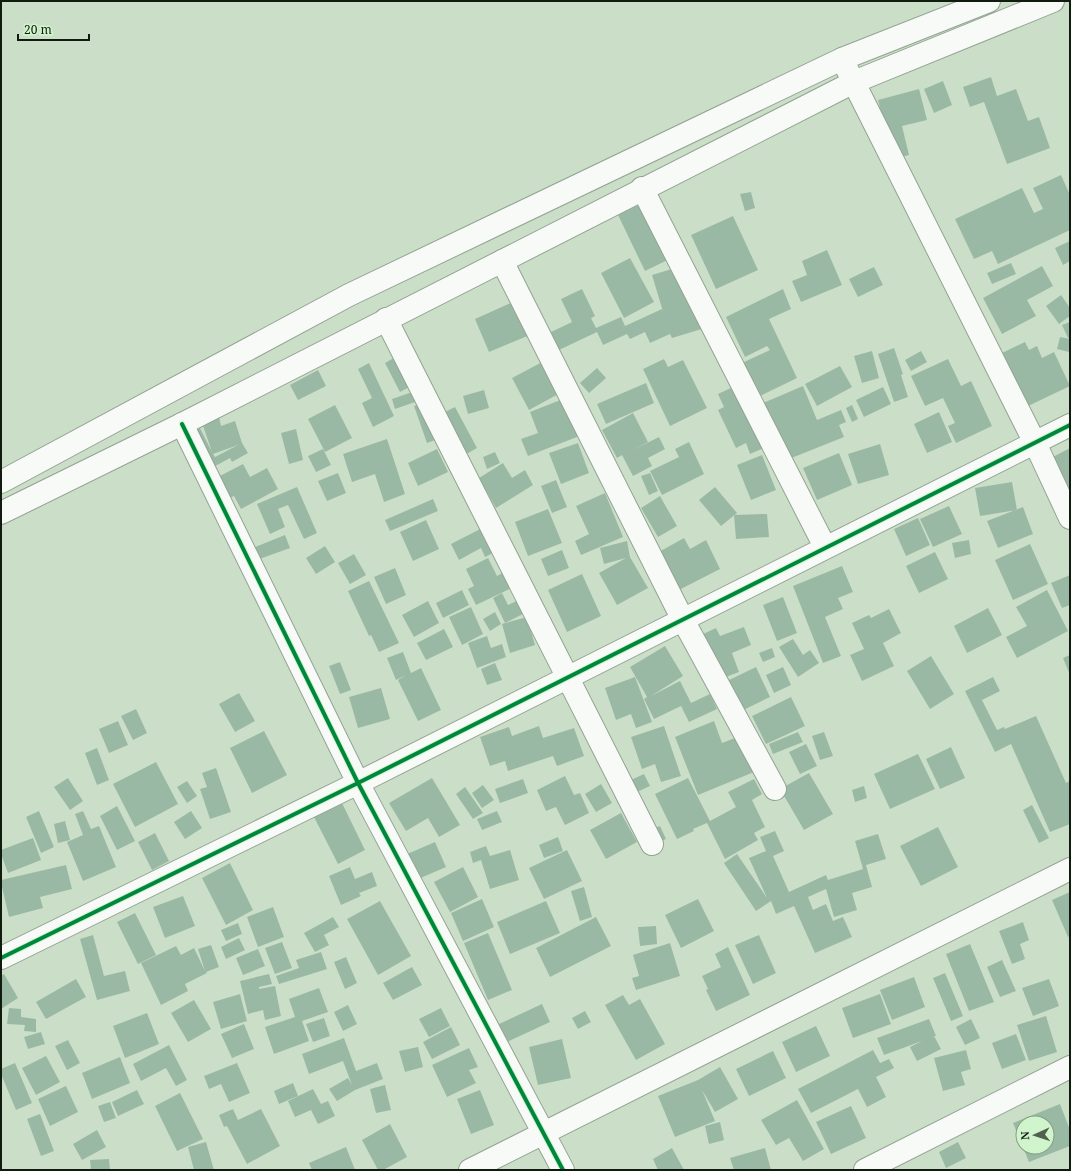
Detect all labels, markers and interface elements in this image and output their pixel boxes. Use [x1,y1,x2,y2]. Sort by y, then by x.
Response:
scale bar [18,16,89,42]
text: 20 m [24,21,52,38]
north arrow [1015,1115,1055,1155]
text: N [1017,1130,1032,1140]

